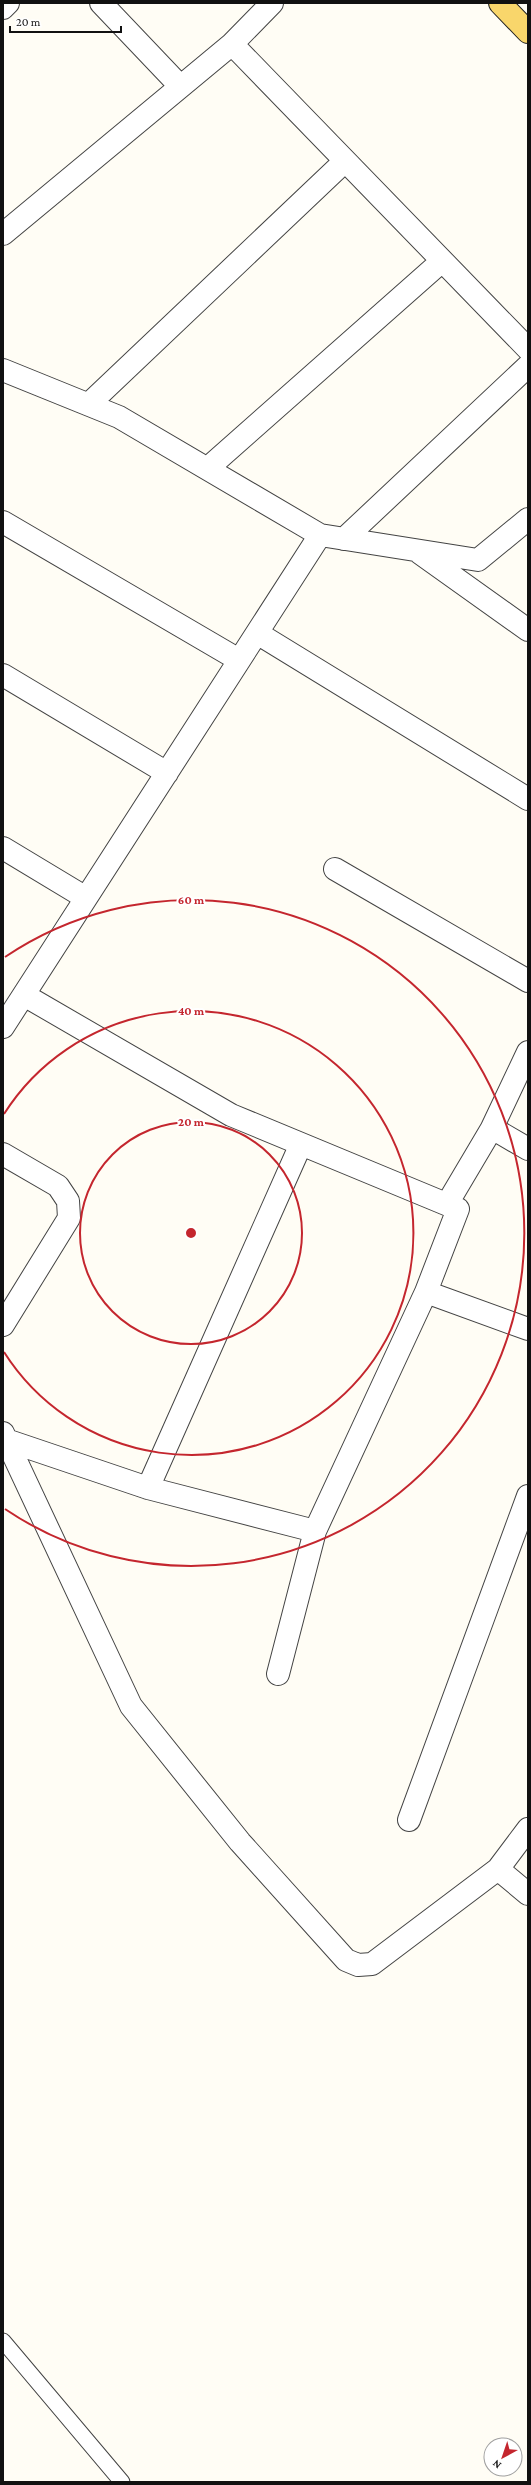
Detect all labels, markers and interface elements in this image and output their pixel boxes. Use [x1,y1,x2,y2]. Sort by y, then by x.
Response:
scale bar [10,8,121,34]
text: 20 m [16,15,41,29]
text: 60 m [178,893,205,907]
text: 40 m [178,1004,205,1018]
text: 20 m [178,1115,205,1129]
centre of rings [184,1226,198,1240]
north arrow [483,2437,523,2477]
text: N [489,2457,503,2472]

